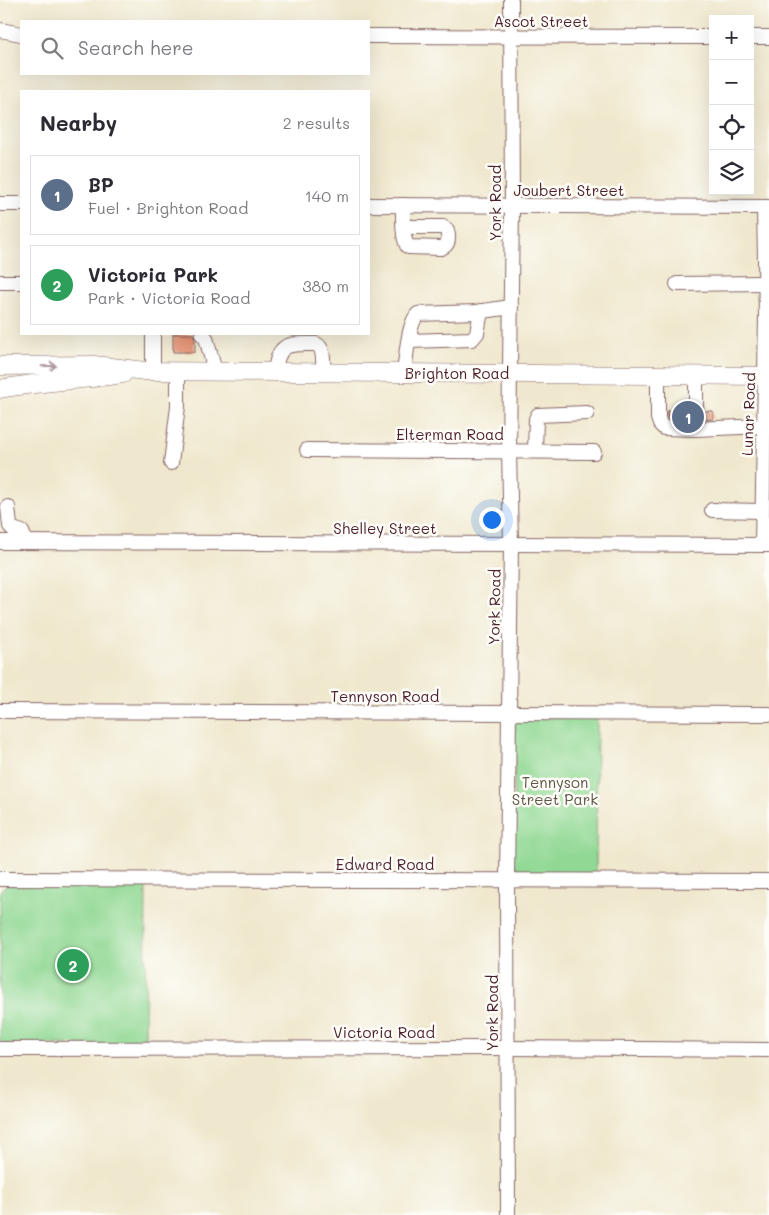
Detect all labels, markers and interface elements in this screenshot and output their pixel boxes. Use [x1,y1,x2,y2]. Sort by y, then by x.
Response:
street label: Ascot Street [494,11,588,31]
map controls [709,15,754,195]
button: + [709,15,754,60]
search box [20,20,370,75]
icon: search [38,34,66,62]
text: Search here [78,35,194,60]
button: − [709,60,754,105]
button: locate [709,105,754,150]
text: Nearby [40,109,117,136]
text: 2 results [283,112,350,133]
button: layers [709,150,754,195]
street label: York Road [485,165,505,241]
text: BP [88,172,114,197]
street label: Joubert Street [514,180,624,200]
text: 1 [53,185,61,206]
text: 140 m [305,185,349,206]
text: Fuel · Brighton Road [88,197,248,218]
text: Victoria Park [88,262,218,287]
text: 2 [53,275,61,296]
text: 380 m [302,275,349,296]
text: Park · Victoria Road [88,287,250,308]
one-way arrow [40,362,56,371]
street label: Brighton Road [405,363,509,383]
street label: Lunar Road [737,372,759,456]
pin: 1 [672,398,704,436]
street label: Elterman Road [396,424,504,444]
your location [479,507,505,533]
street label: Shelley Street [333,518,437,538]
street label: York Road [483,569,505,645]
street label: Tennyson Road [331,686,439,706]
park label: Tennyson Street Park [512,772,598,809]
street label: Edward Road [336,854,434,874]
pin: 2 [57,946,89,984]
street label: York Road [482,975,502,1051]
street label: Victoria Road [333,1022,435,1042]

